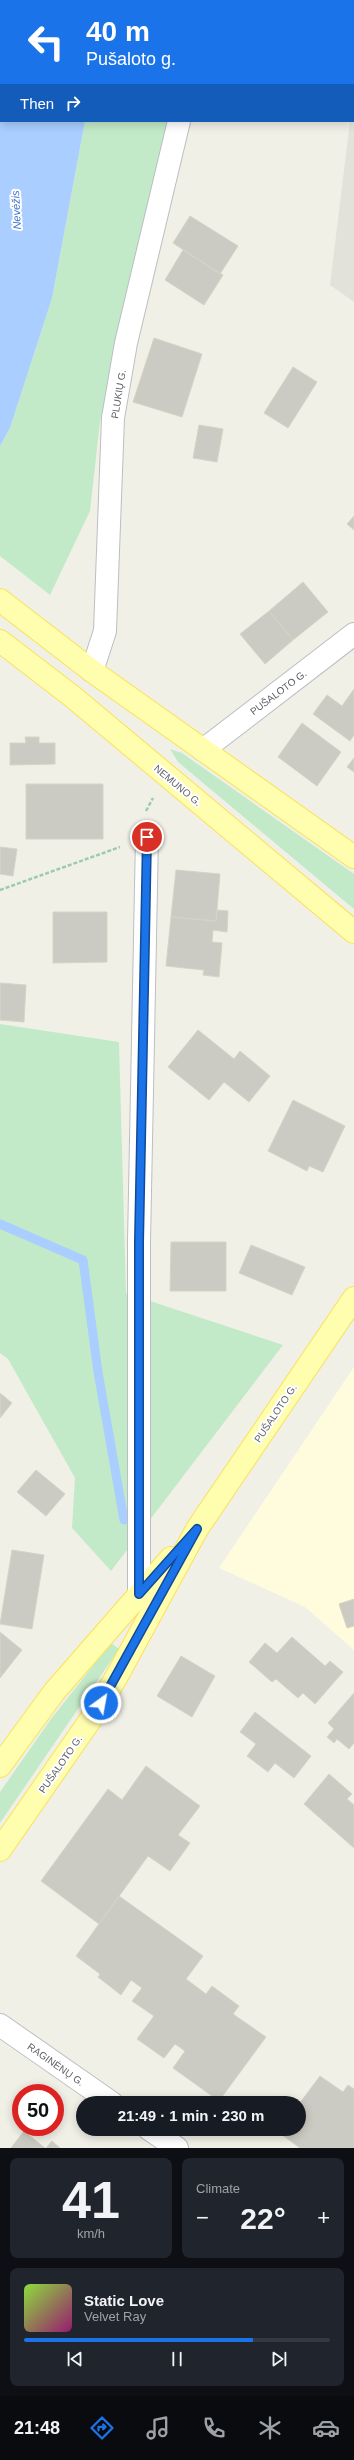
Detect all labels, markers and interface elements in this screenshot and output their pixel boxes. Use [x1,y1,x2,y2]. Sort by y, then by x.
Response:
icon: left [20,16,72,68]
text: 40 m [86,16,150,47]
text: Pušaloto g. [86,49,176,69]
icon: right [62,92,84,114]
text: Then [20,95,54,112]
water label: Nevėžis [9,190,23,230]
street label: PLUKIŲ G. [109,369,128,419]
street label: PUŠALOTO G. [247,667,309,717]
street label: NEMUNO G. [152,763,203,808]
pin [130,820,164,854]
icon: arrive [136,826,158,848]
street label: PUŠALOTO G. [251,1382,299,1444]
position arrow [80,1682,122,1724]
street label: PUŠALOTO G. [36,1733,84,1795]
street label: RAGINĖNŲ G. [25,2040,87,2088]
speed limit sign: 50 [12,2084,64,2136]
text: 21:49 · 1 min · 230 m [118,2107,264,2124]
text: 41 [62,2171,120,2229]
text: Climate [196,2181,240,2196]
text: 22° [240,2202,286,2235]
text: − [196,2205,209,2230]
text: + [317,2205,330,2230]
text: km/h [77,2226,105,2241]
text: Static Love [84,2292,164,2309]
text: Velvet Ray [84,2309,146,2324]
icon: previous [64,2348,86,2370]
icon: pause [166,2348,188,2370]
icon: next [268,2348,290,2370]
icon: directions [88,2414,116,2442]
icon: music [144,2414,172,2442]
icon: phone [200,2414,228,2442]
icon: climate [256,2414,284,2442]
icon: car [312,2414,340,2442]
text: 21:48 [14,2418,60,2438]

